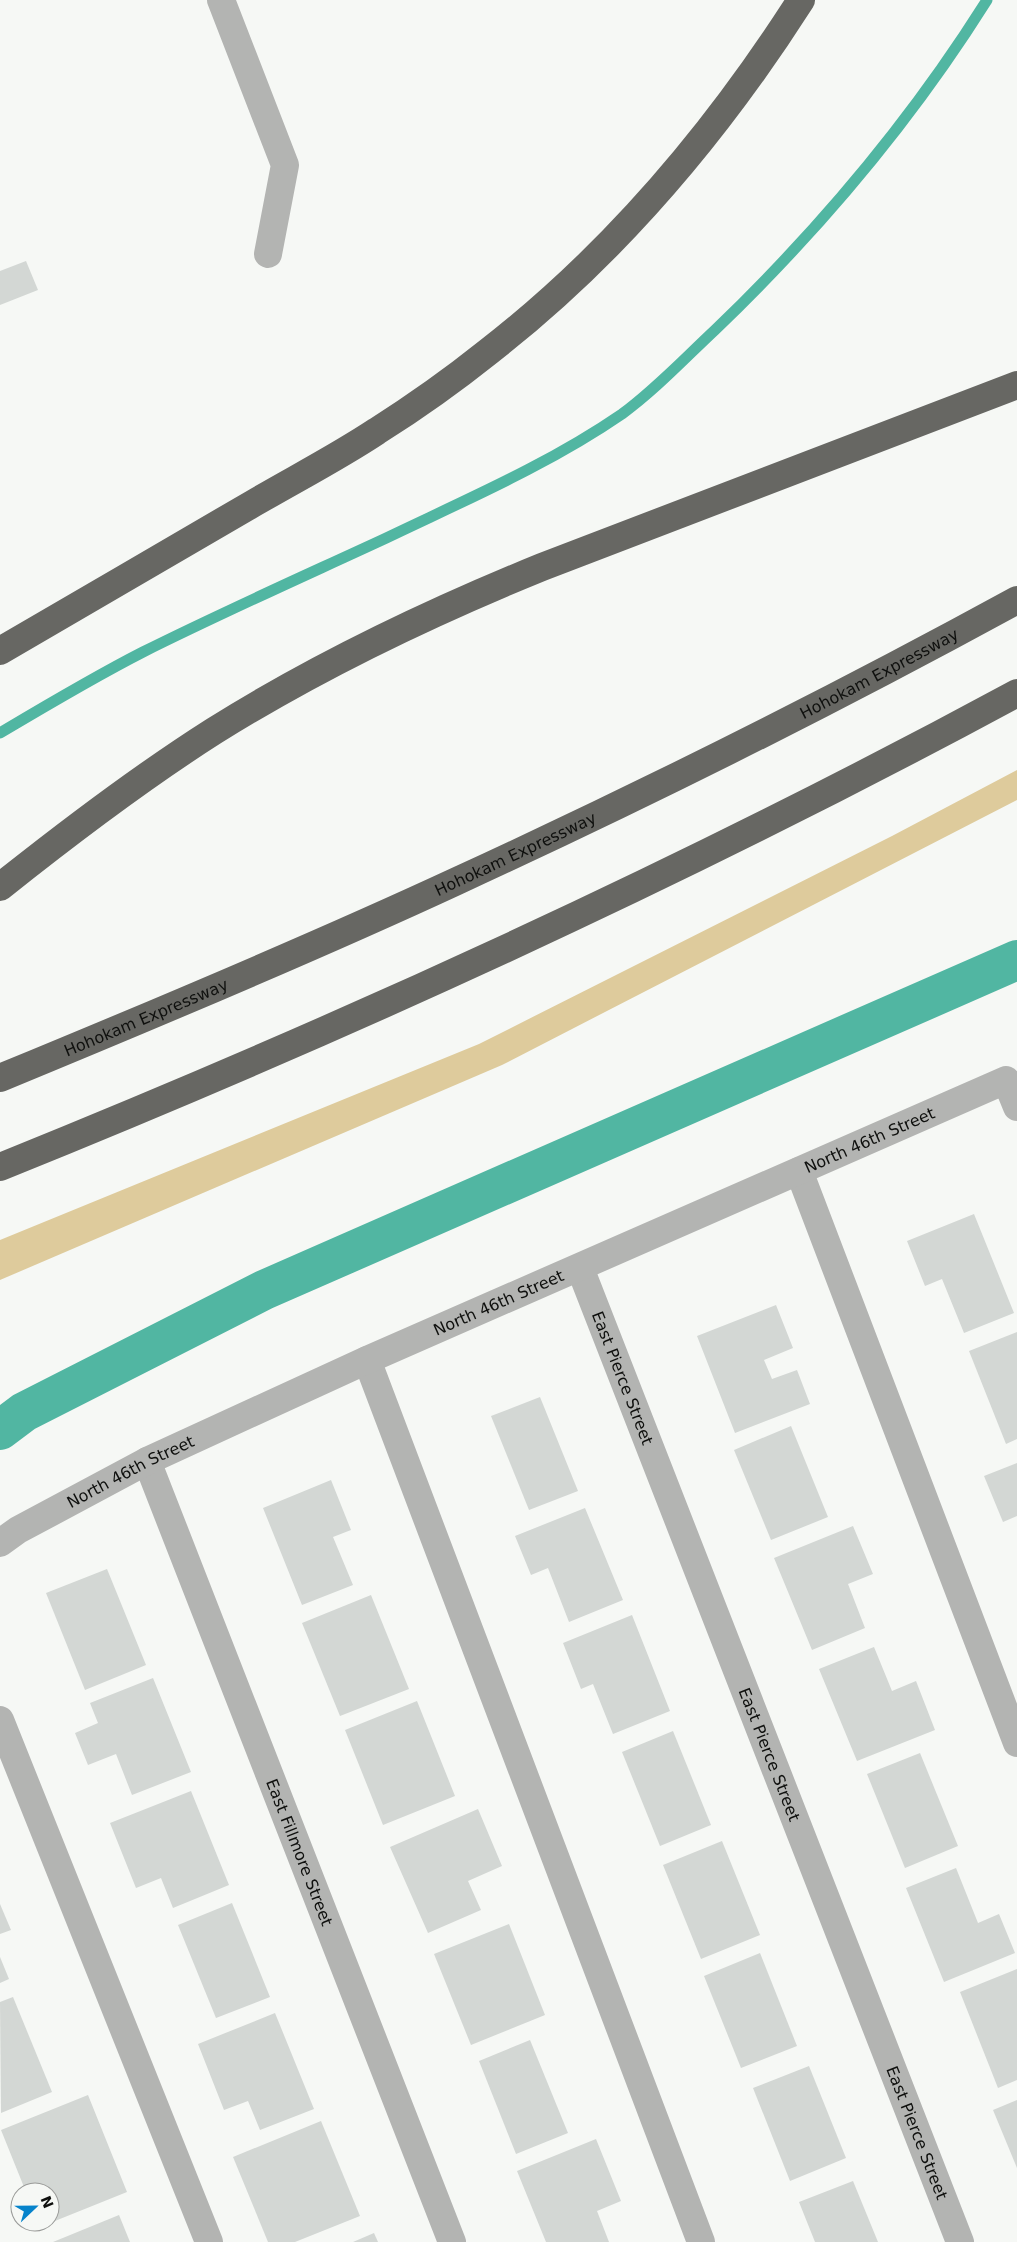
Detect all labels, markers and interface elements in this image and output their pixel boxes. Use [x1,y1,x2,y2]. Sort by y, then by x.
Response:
street label: Hohokam Expressway [797,625,962,723]
street label: Hohokam Expressway [432,808,599,900]
street label: Hohokam Expressway [61,975,231,1061]
street label: North 46th Street [801,1103,938,1177]
street label: North 46th Street [430,1266,567,1340]
street label: East Pierce Street [588,1309,657,1448]
street label: North 46th Street [64,1432,197,1512]
street label: East Pierce Street [735,1685,804,1824]
street label: East Fillmore Street [262,1776,337,1929]
street label: East Pierce Street [882,2063,951,2202]
north arrow [10,2182,60,2232]
text: N [37,2194,57,2211]

